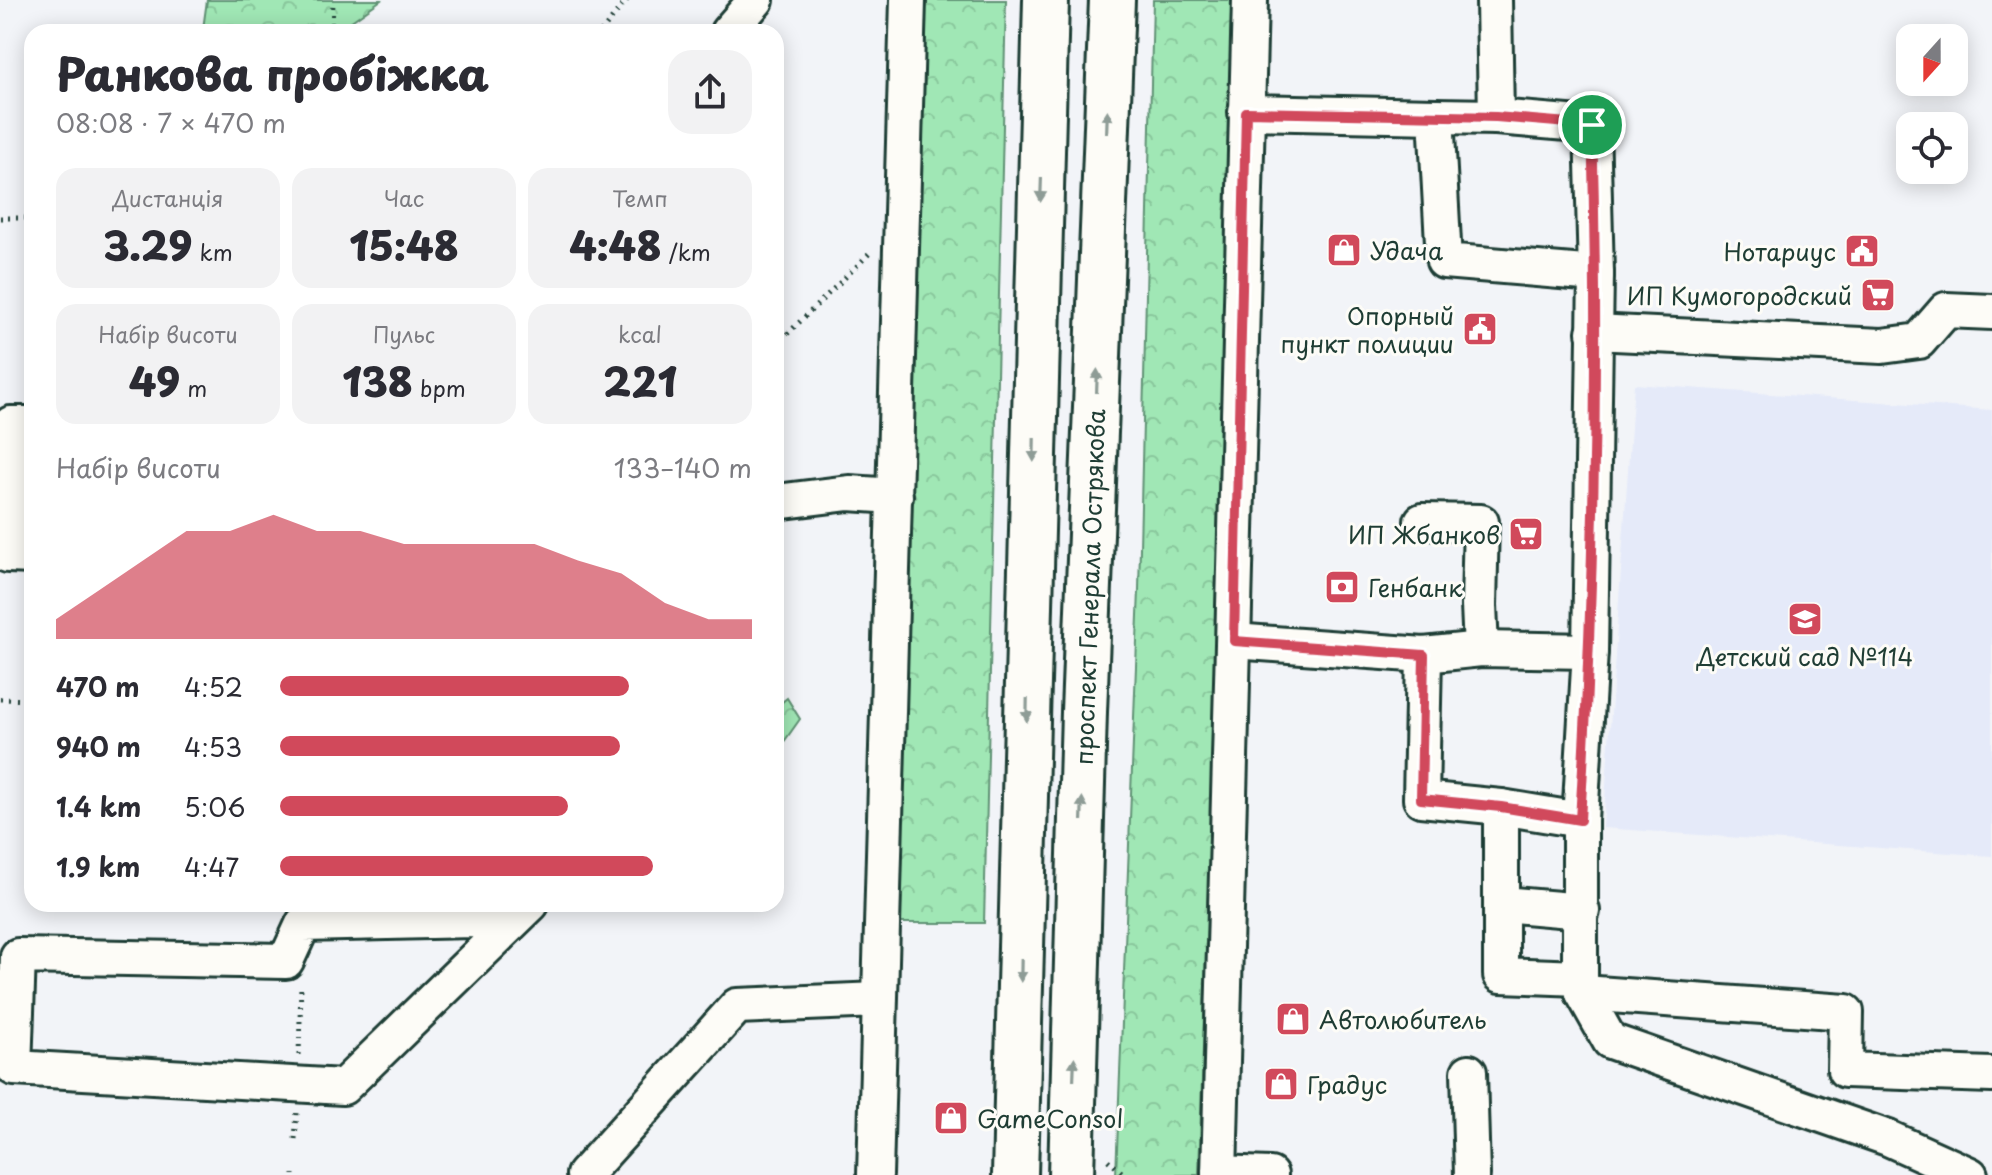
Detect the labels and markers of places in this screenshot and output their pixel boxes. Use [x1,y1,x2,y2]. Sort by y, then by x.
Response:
pin [1558,91,1626,159]
shop icon: Удача [1325,231,1363,269]
place label: Удача [1370,232,1443,268]
public building icon: Нотариус [1843,232,1881,270]
place label: Нотариус [1724,233,1836,269]
supermarket icon: ИП Кумогородский [1859,276,1897,314]
place label: ИП Кумогородский [1627,277,1852,313]
place label: Опорный пункт полиции [1281,297,1454,361]
public building icon: Опорный пункт полиции [1461,310,1499,348]
supermarket icon: ИП Жбанков [1507,515,1545,553]
place label: ИП Жбанков [1348,516,1500,552]
bank icon: Генбанк [1323,568,1361,606]
place label: Генбанк [1368,569,1463,605]
school or university icon: Детский сад №114 [1786,600,1824,638]
place label: Детский сад №114 [1696,638,1913,674]
shop icon: Автолюбитель [1274,1000,1312,1038]
place label: Автолюбитель [1319,1001,1487,1037]
shop icon: Градус [1262,1065,1300,1103]
place label: Градус [1307,1066,1387,1102]
shop icon: GameConsol [932,1099,970,1137]
place label: GameConsol [977,1100,1123,1136]

